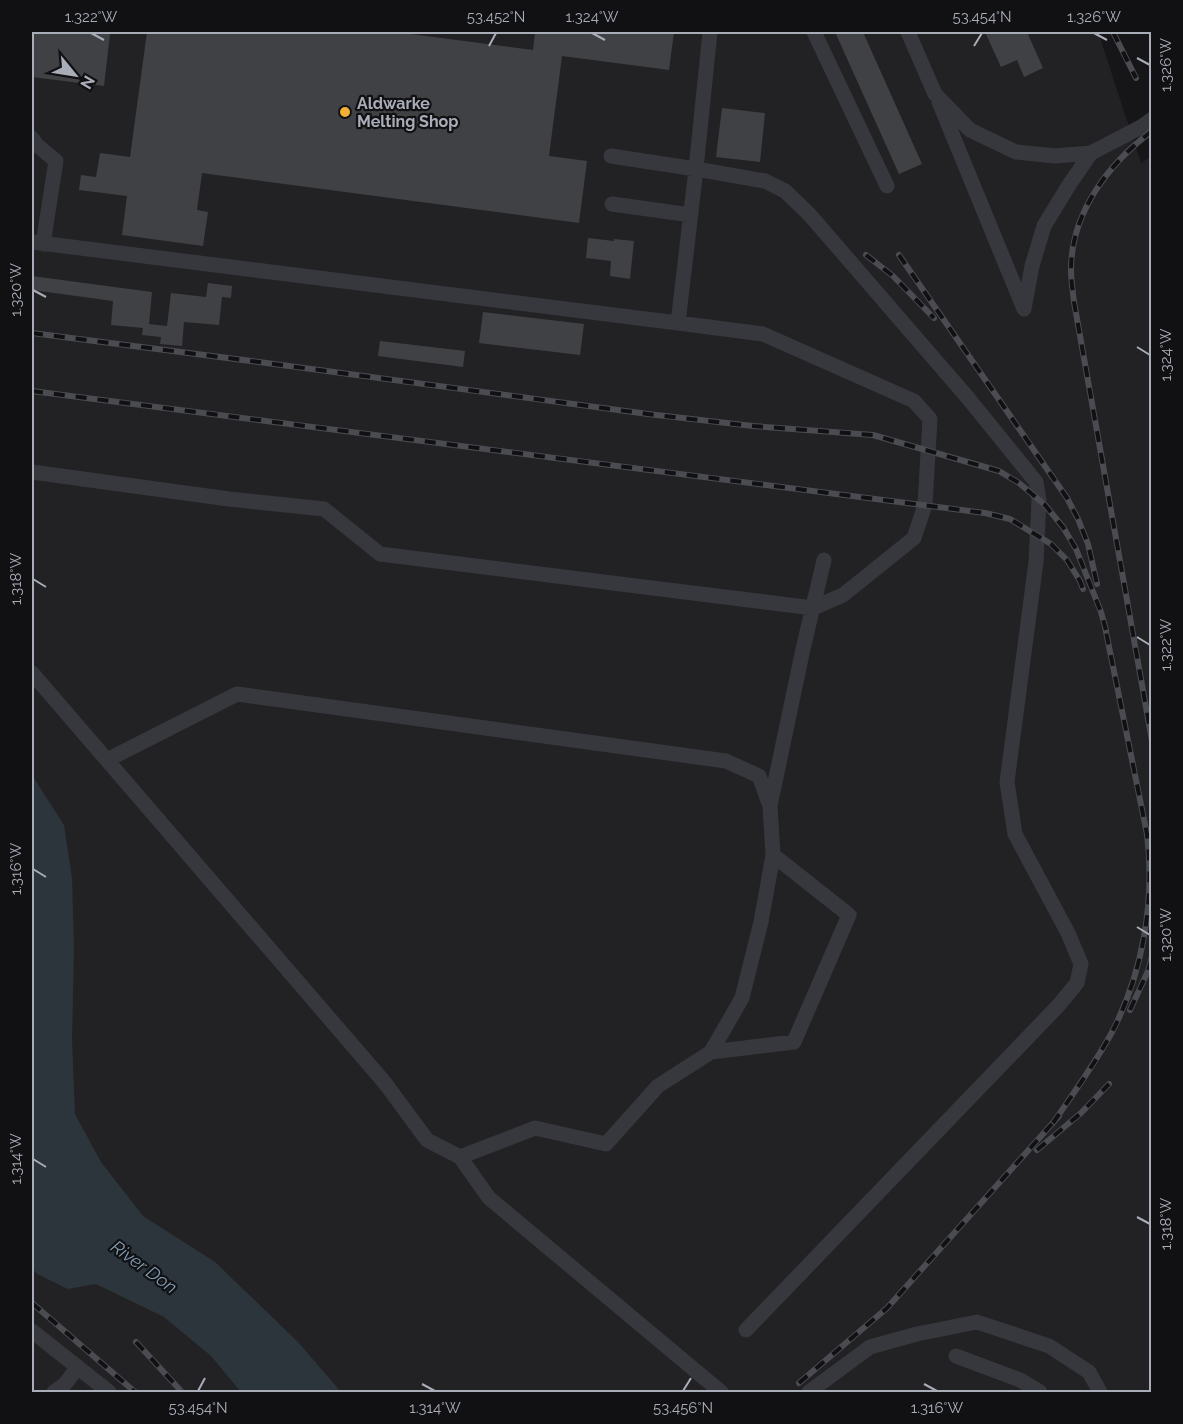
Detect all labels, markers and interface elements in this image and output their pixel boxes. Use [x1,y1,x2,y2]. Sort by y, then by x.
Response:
text: 1.322°W [65,8,118,26]
text: 53.452°N [467,8,525,26]
text: 1.324°W [566,8,619,26]
text: 53.454°N [953,8,1011,26]
text: 1.326°W [1067,8,1121,26]
text: 1.326°W [1157,38,1175,92]
north arrow [45,45,105,105]
text: N [76,72,99,92]
place label: Aldwarke Melting Shop [357,94,458,131]
marker: Aldwarke Melting Shop [338,105,352,119]
text: 1.320°W [7,263,25,317]
text: 1.324°W [1157,328,1175,381]
text: 1.318°W [7,553,25,605]
text: 1.322°W [1157,618,1175,671]
text: 1.316°W [7,842,25,895]
text: 1.320°W [1157,908,1175,962]
text: 1.314°W [7,1133,25,1185]
text: 1.318°W [1157,1198,1175,1250]
water label: River Don [107,1236,181,1298]
text: 53.454°N [169,1399,227,1417]
text: 1.314°W [409,1399,461,1417]
text: 53.456°N [653,1399,713,1417]
text: 1.316°W [911,1399,964,1417]

